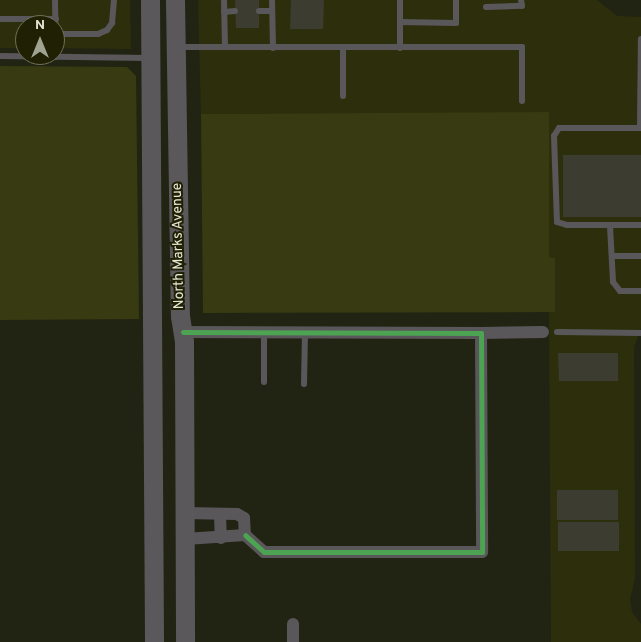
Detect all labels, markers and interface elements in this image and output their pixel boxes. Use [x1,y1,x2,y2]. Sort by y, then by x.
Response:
north arrow [15,15,65,65]
text: N [35,17,45,34]
street label: North Marks Avenue [169,182,189,310]

